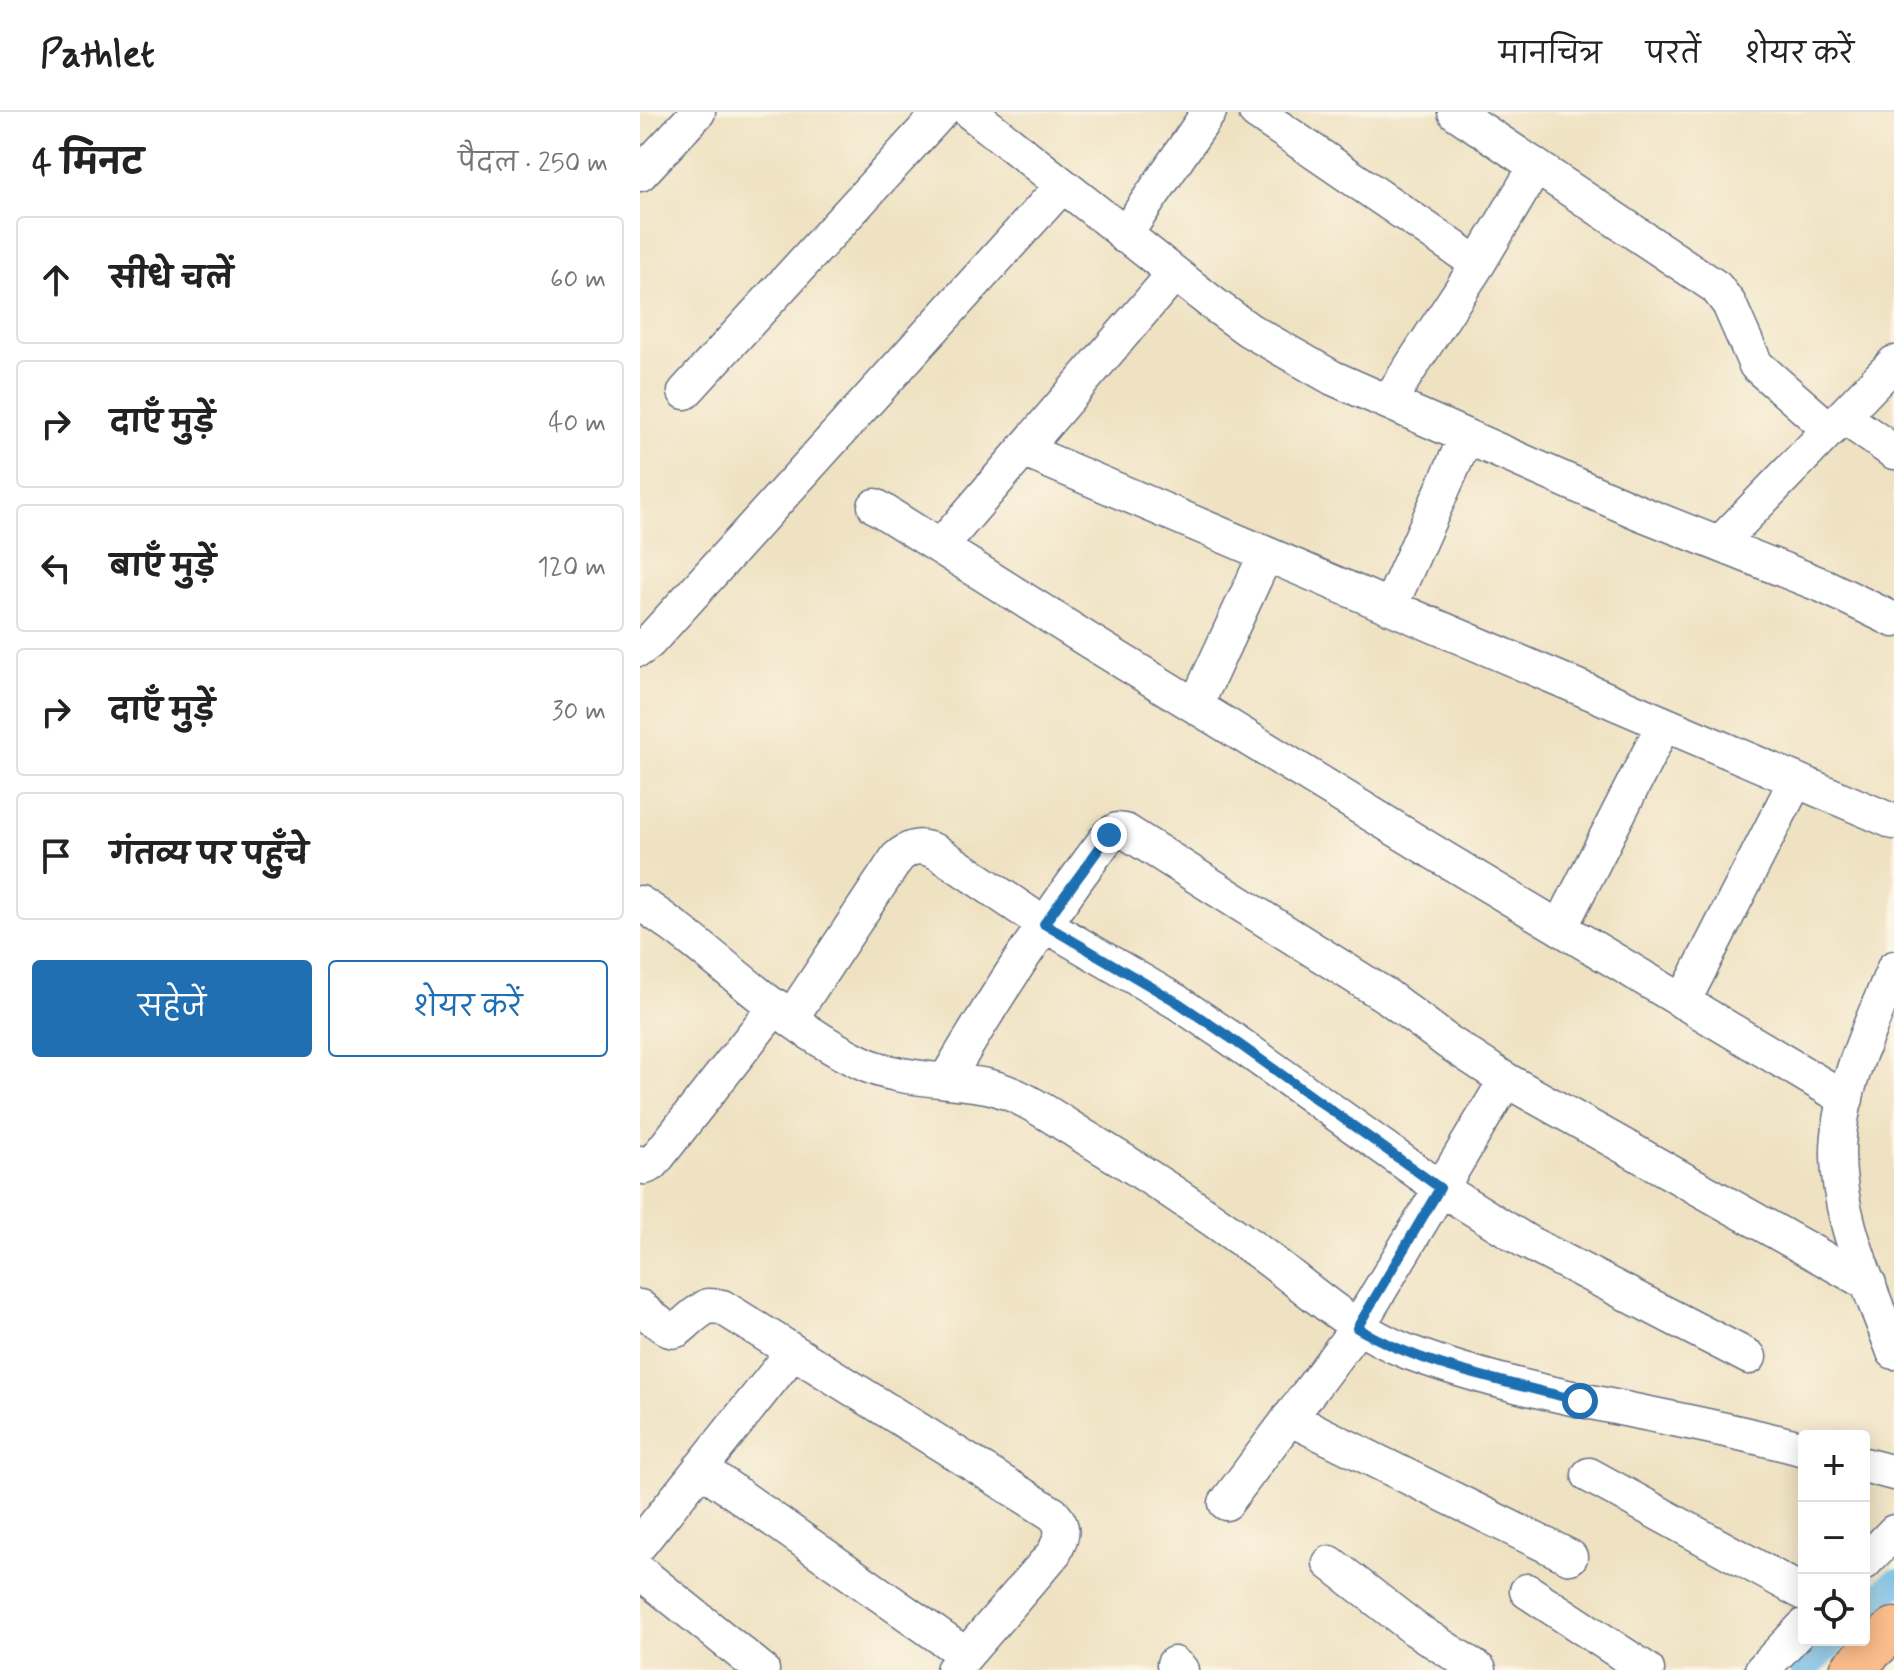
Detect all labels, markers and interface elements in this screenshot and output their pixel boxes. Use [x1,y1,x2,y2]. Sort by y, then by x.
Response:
text: Pathlet [40,31,155,80]
text: मानचित्र [1499,37,1602,74]
text: परतें [1646,37,1701,74]
text: शेयर करें [1745,37,1854,74]
text: 4 मिनट [32,141,144,186]
text: पैदल · 250 m [458,147,608,181]
icon: ahead [34,258,78,302]
text: सीधे चलें [110,260,233,299]
text: 60 m [550,263,606,297]
icon: right [34,402,78,446]
text: दाएँ मुड़ें [110,404,215,443]
text: 40 m [548,407,606,441]
icon: left [34,546,78,590]
text: बाएँ मुड़ें [110,548,216,587]
text: 120 m [537,551,606,585]
icon: right [34,690,78,734]
text: दाएँ मुड़ें [110,692,215,731]
text: 30 m [552,695,606,729]
route end [1091,817,1127,853]
icon: arrive [34,834,78,878]
text: गंतव्य पर पहुँचे [110,836,309,875]
button: सहेजें [32,960,312,1057]
button: शेयर करें [328,960,608,1057]
route start [1562,1383,1598,1419]
map controls [1798,1430,1870,1646]
button: + [1798,1430,1870,1502]
button: − [1798,1502,1870,1574]
button: locate [1798,1574,1870,1646]

